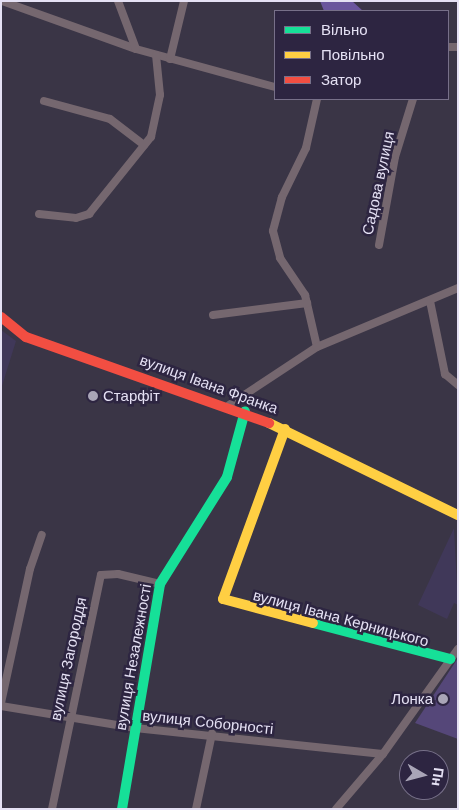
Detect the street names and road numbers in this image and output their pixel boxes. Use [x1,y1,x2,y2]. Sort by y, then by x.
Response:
street label: Садова вулиця [358,130,398,236]
street label: вулиця Івана Франка [138,351,280,417]
street label: вулиця Незалежності [111,582,155,732]
street label: вулиця Івана Керницького [251,586,431,650]
street label: вулиця Загороддя [46,596,90,722]
street label: вулиця Соборності [142,706,274,738]

